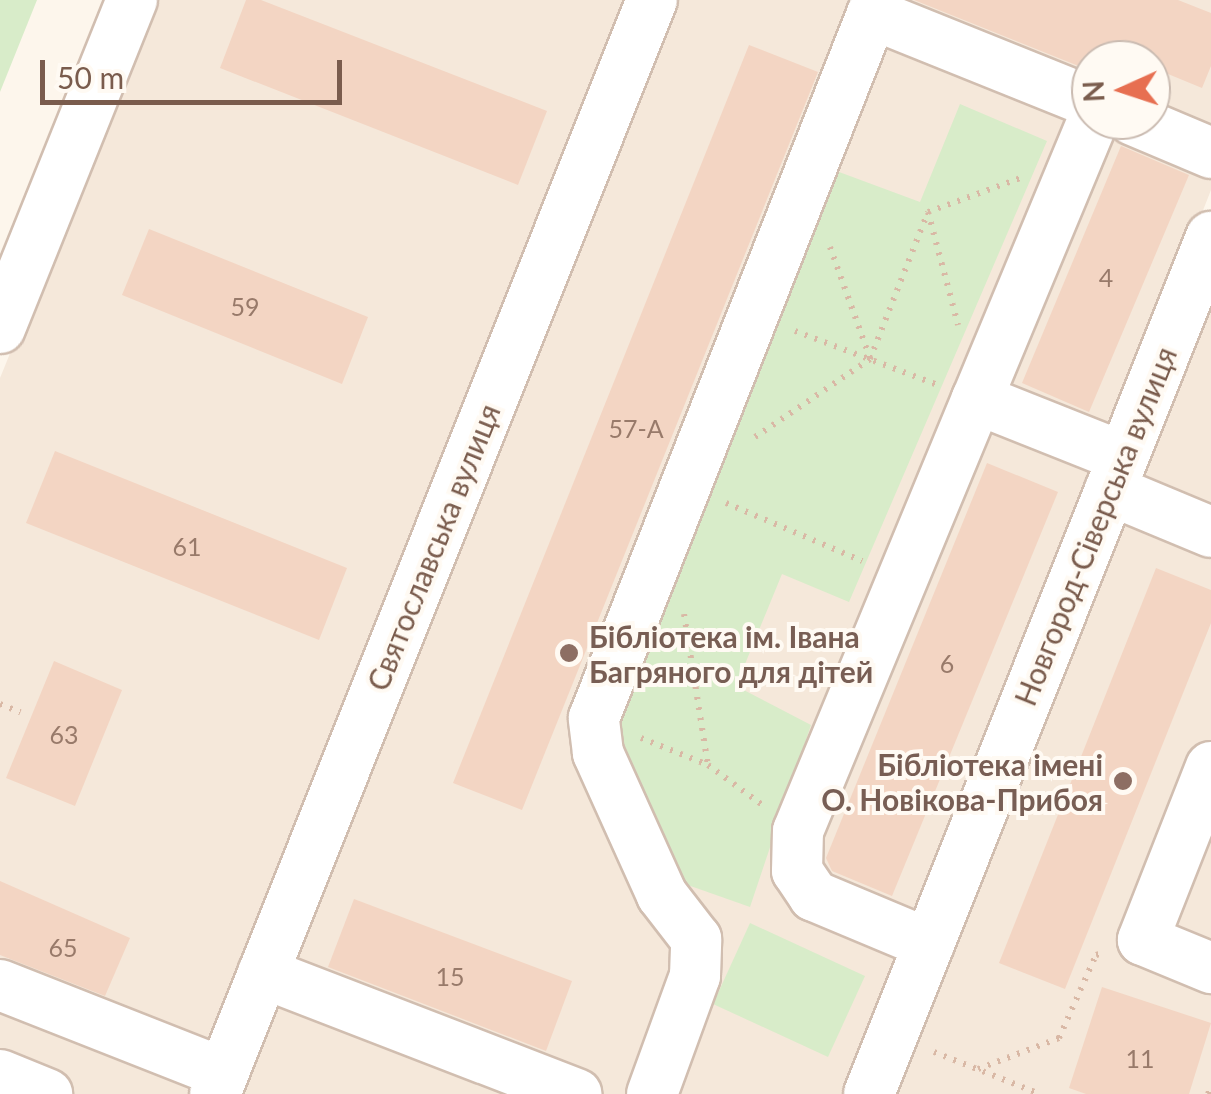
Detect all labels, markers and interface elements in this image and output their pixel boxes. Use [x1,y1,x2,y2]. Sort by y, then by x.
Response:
scale bar [45,40,348,102]
north arrow [1071,40,1171,140]
text: 50 m [57,59,124,95]
text: N [1075,80,1111,103]
house number: 4 [1099,262,1113,292]
house number: 59 [231,291,259,321]
street label: Новгород-Сіверська вулиця [1006,341,1184,711]
street label: Святославська вулиця [359,398,507,696]
house number: 57-А [608,413,664,443]
house number: 61 [173,531,201,561]
place label: Бібліотека ім. Івана Багряного для дітей [589,618,873,688]
marker: Бібліотека ім. Івана Багряного для дітей [558,642,580,664]
house number: 6 [940,648,954,678]
house number: 63 [50,719,78,749]
place label: Бібліотека імені О. Новікова-Прибоя [821,746,1103,816]
marker: Бібліотека імені О. Новікова-Прибоя [1112,770,1134,792]
house number: 65 [49,932,77,962]
house number: 15 [436,961,464,991]
house number: 11 [1126,1043,1154,1073]

